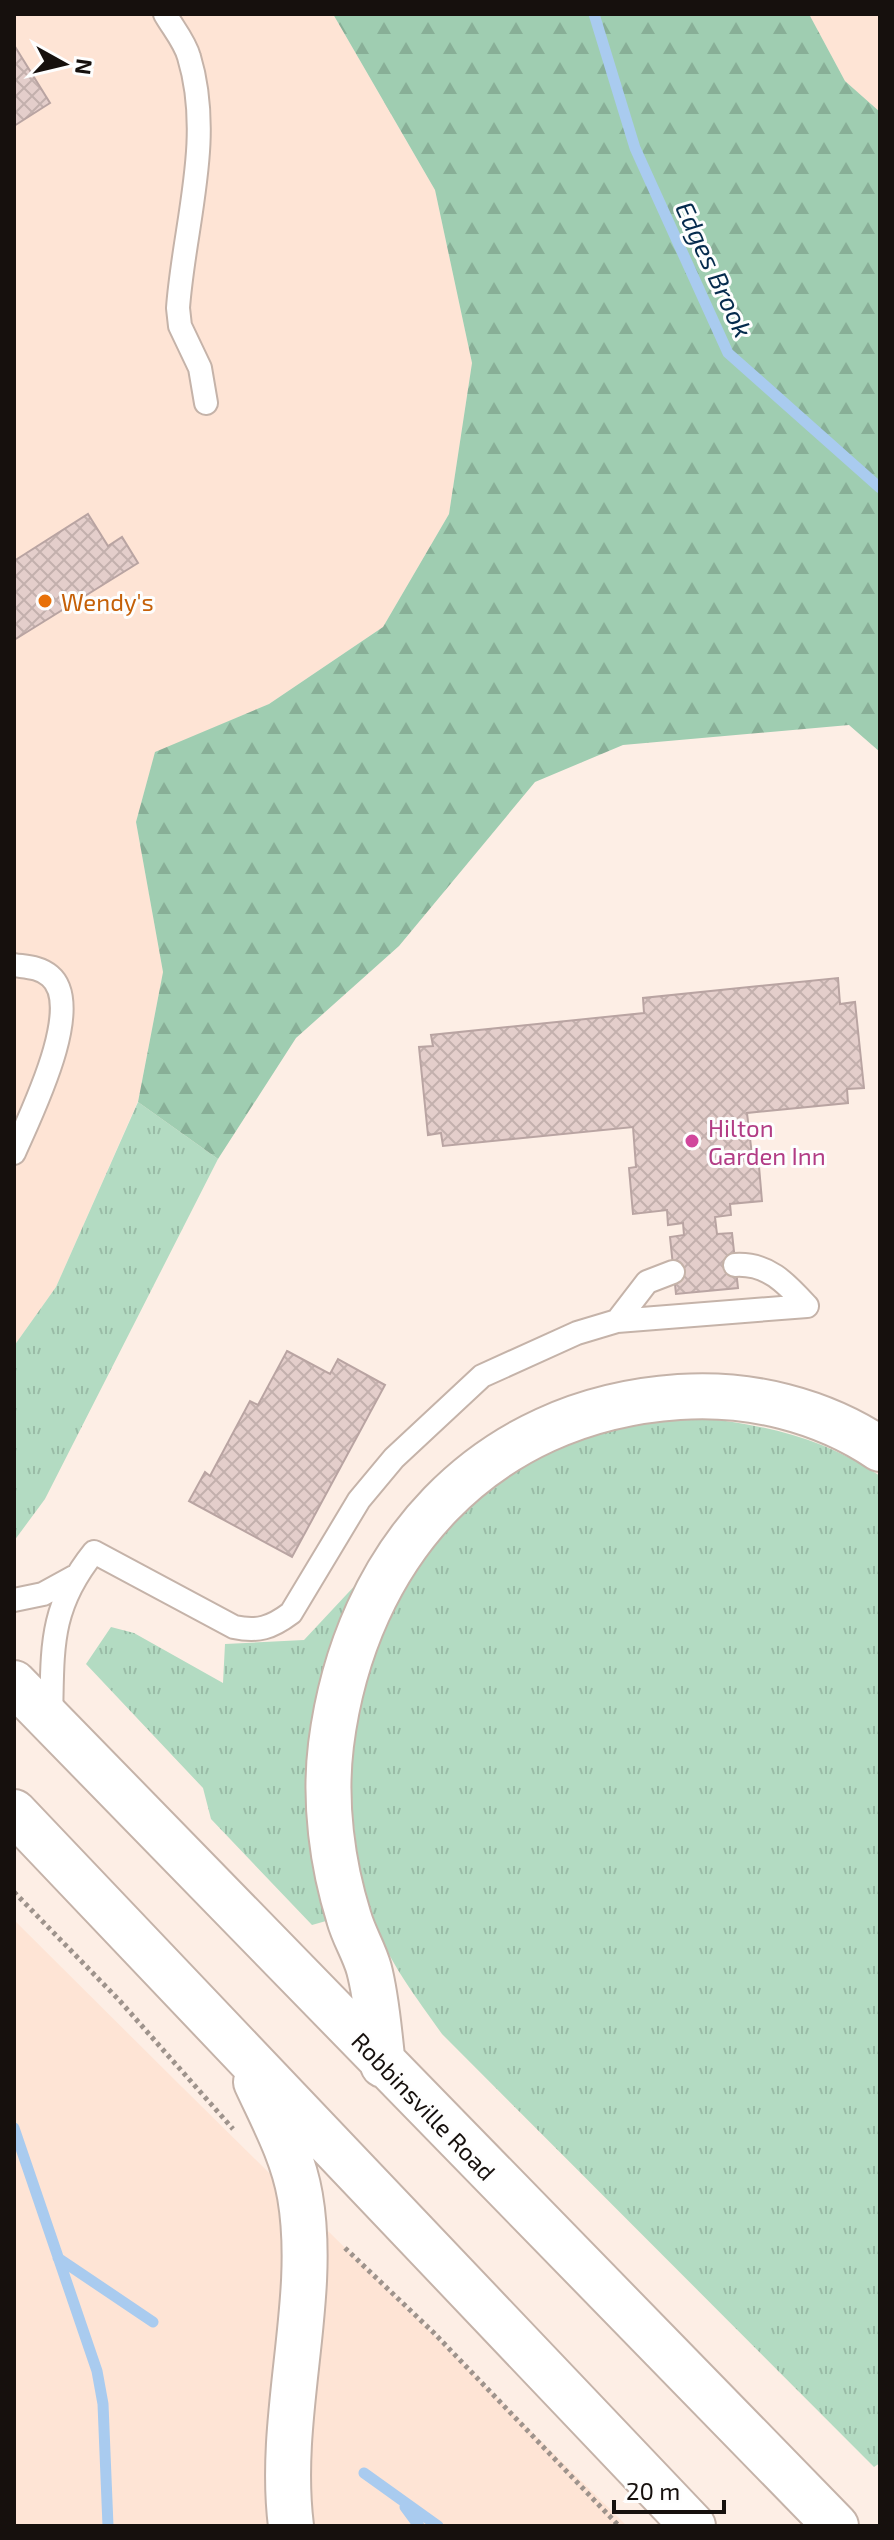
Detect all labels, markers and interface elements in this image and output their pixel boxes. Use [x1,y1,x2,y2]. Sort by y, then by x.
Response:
north arrow [24,24,104,104]
text: N [71,57,99,77]
water label: Edges Brook [670,196,760,342]
place label: Wendy's [61,587,154,616]
marker: Wendy's [36,592,54,610]
place label: Hilton Garden Inn [708,1113,826,1170]
marker: Hilton Garden Inn [683,1132,701,1150]
street label: Robbinsville Road [346,2026,502,2186]
scale bar [614,2464,724,2514]
text: 20 m [626,2476,680,2505]

